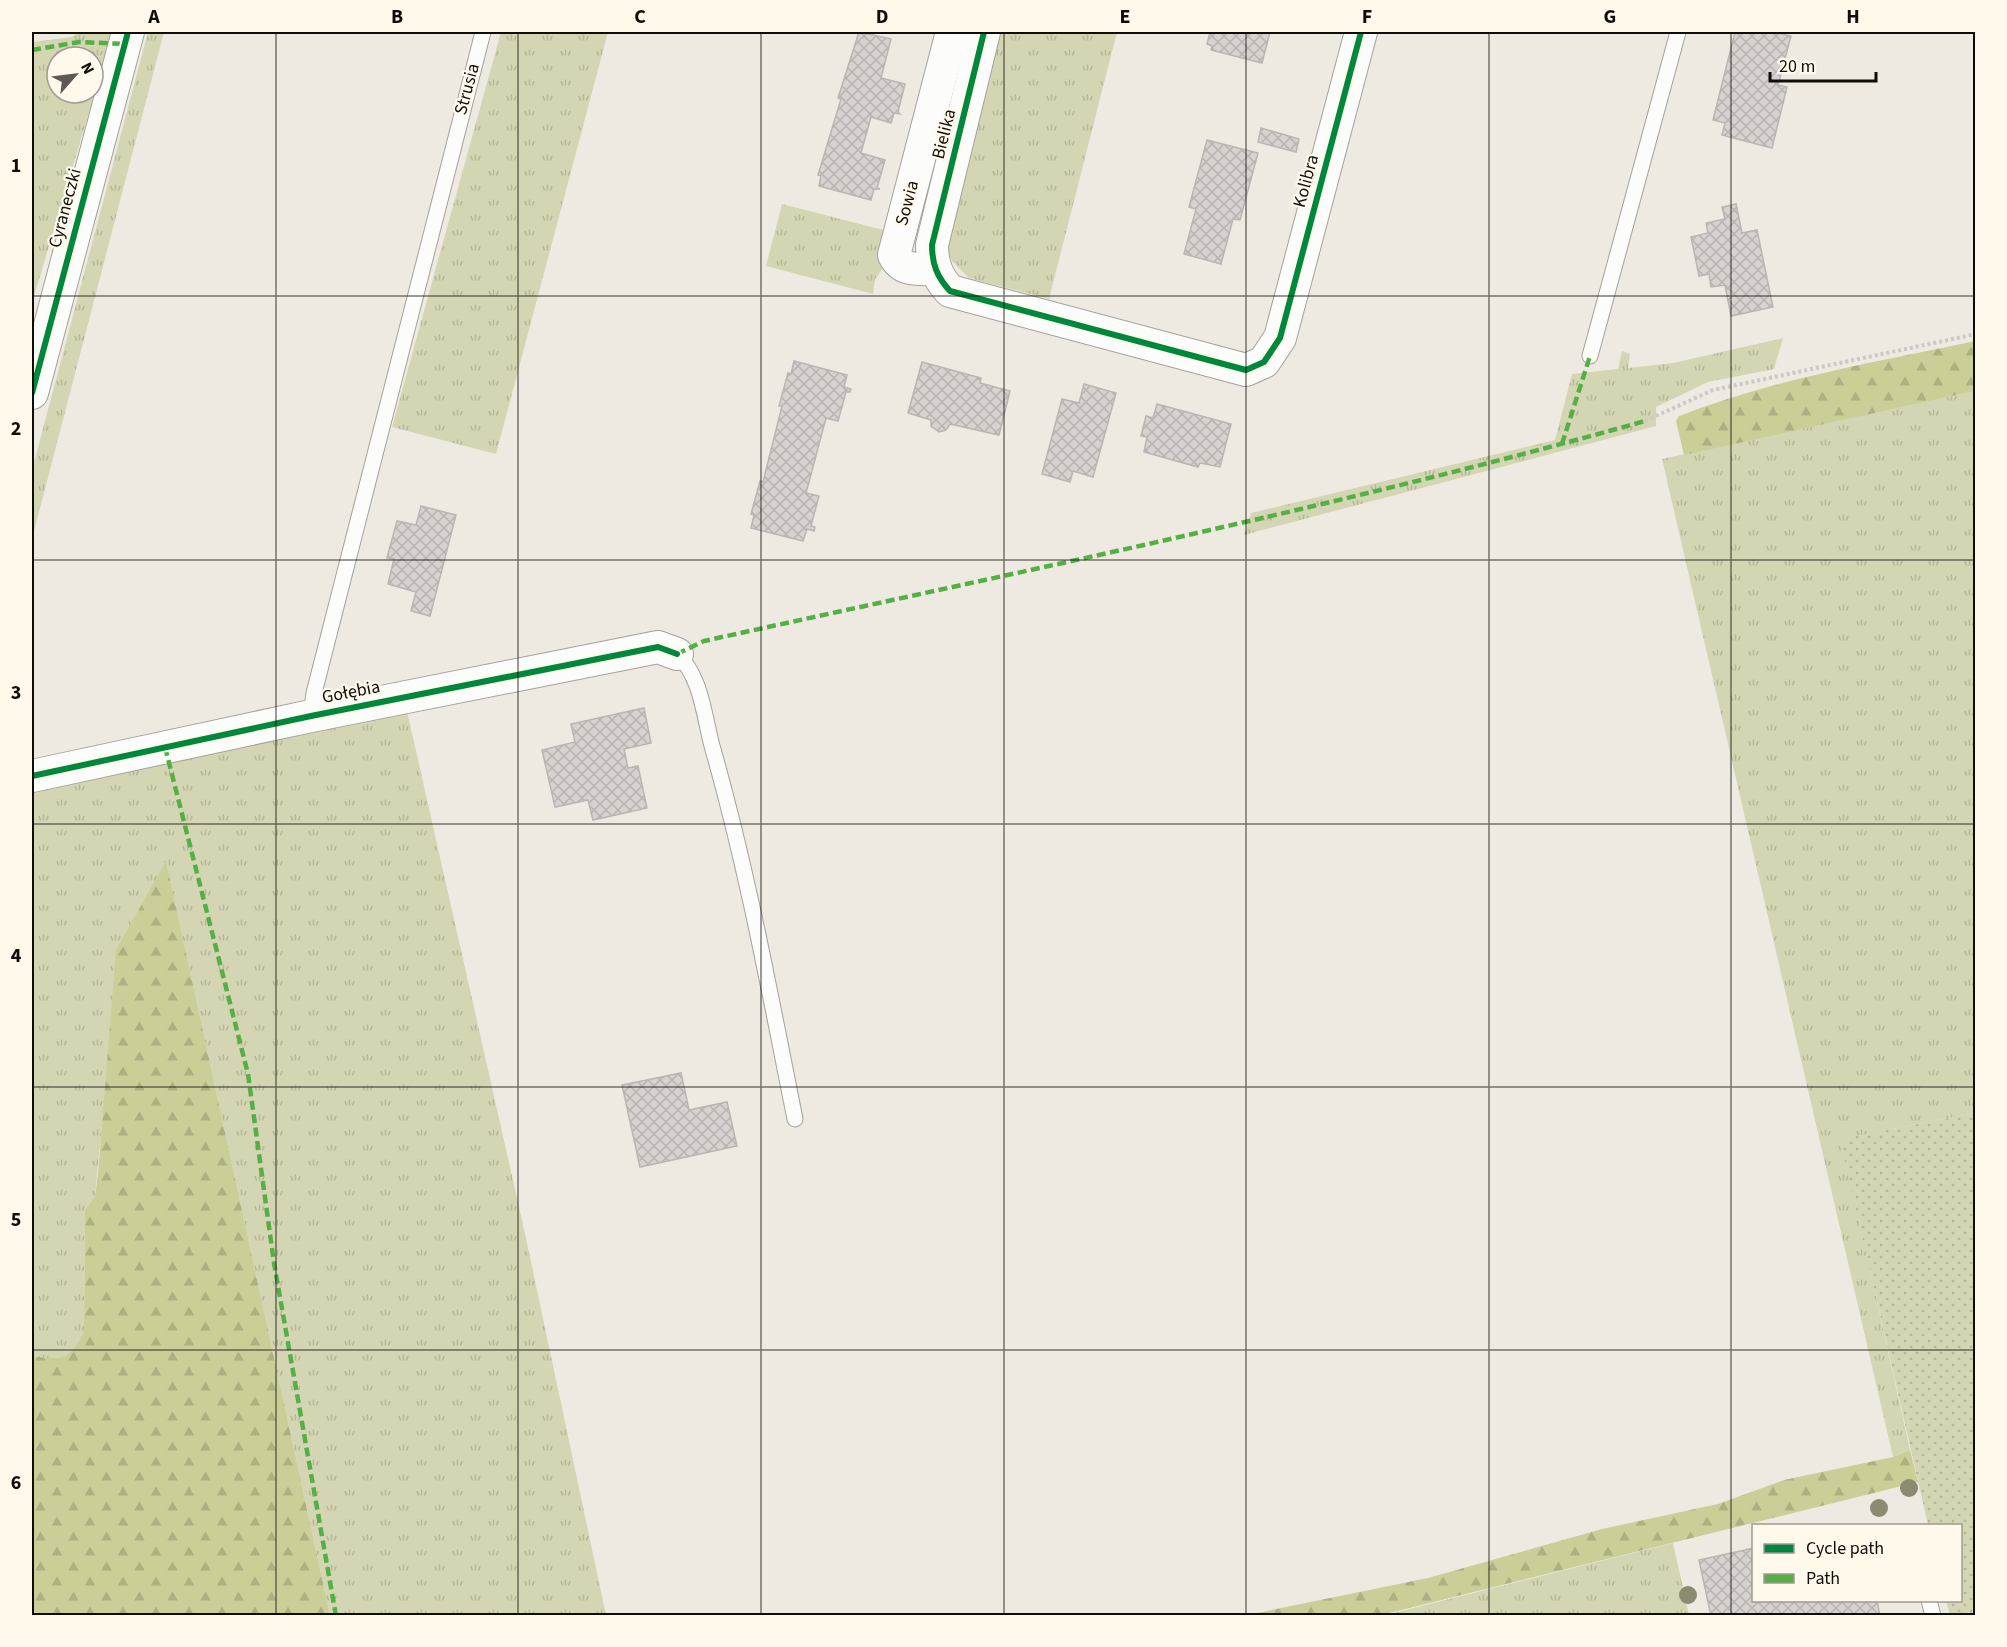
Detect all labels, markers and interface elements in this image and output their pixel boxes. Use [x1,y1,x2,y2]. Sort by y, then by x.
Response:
text: A [147,3,160,31]
text: B [391,3,403,31]
text: C [634,3,646,31]
text: D [876,3,888,31]
text: E [1120,3,1130,31]
text: F [1362,3,1372,31]
text: G [1604,3,1616,31]
text: H [1846,3,1860,31]
north arrow [45,45,105,105]
scale bar [1770,45,1876,83]
text: 20 m [1779,54,1815,79]
text: N [75,59,100,78]
street label: Strusia [448,60,486,118]
street label: Bielika [926,106,962,162]
text: 1 [11,152,21,180]
street label: Kolibra [1287,152,1325,210]
street label: Cyraneczki [42,165,88,251]
street label: Sowia [889,178,925,228]
text: 2 [11,415,21,443]
street label: Gołębia [320,674,382,710]
text: 3 [11,679,21,707]
text: 4 [11,942,22,970]
text: 5 [11,1206,21,1234]
text: 6 [11,1469,21,1497]
legend [1752,1524,1962,1602]
text: Cycle path [1806,1536,1884,1561]
text: Path [1806,1566,1840,1591]

